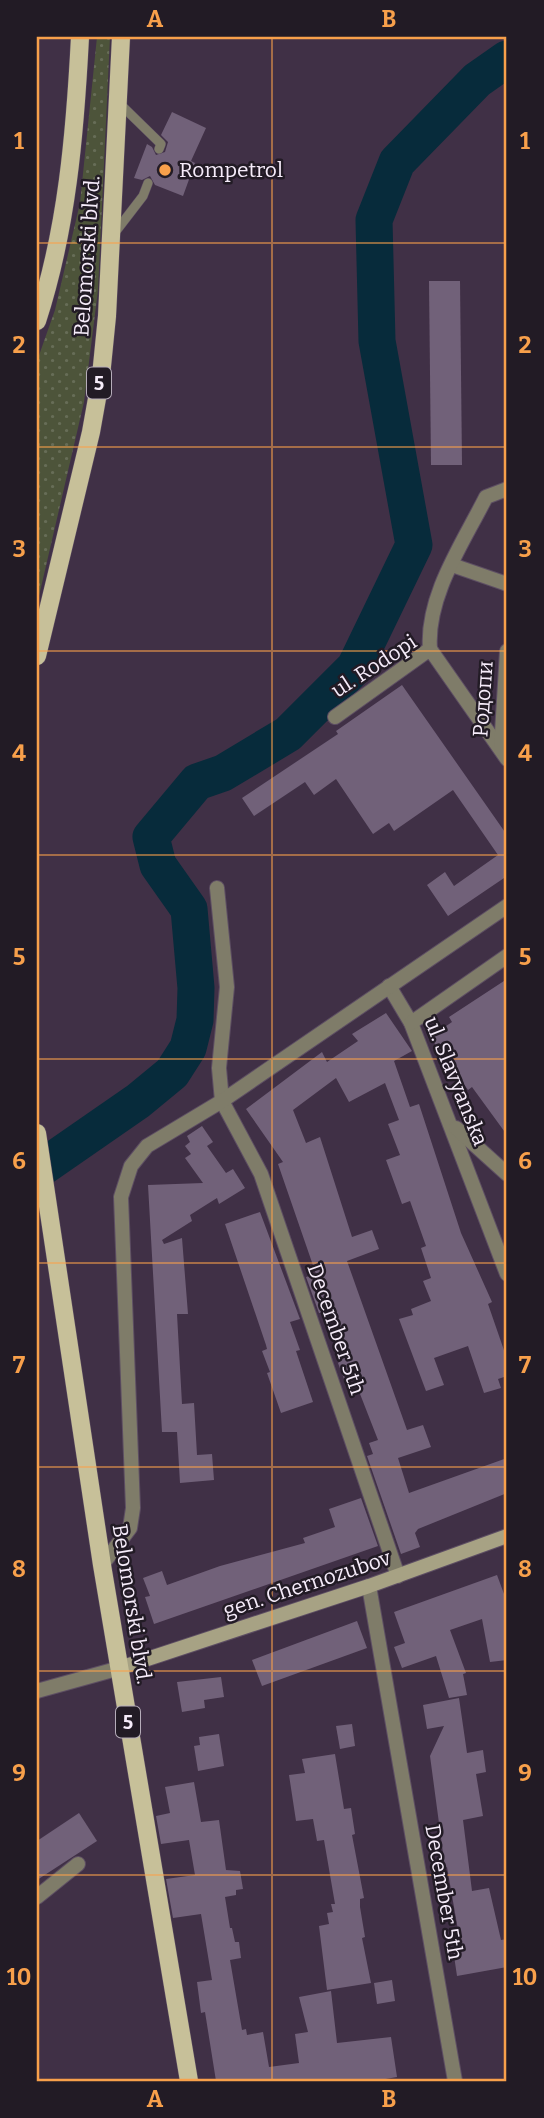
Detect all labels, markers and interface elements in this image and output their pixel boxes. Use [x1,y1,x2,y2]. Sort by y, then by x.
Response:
text: A [147,5,164,33]
text: B [382,5,396,33]
text: 1 [14,127,24,155]
text: 1 [520,127,530,155]
place label: Rompetrol [179,157,283,183]
marker: Rompetrol [157,162,173,178]
street label: Belomorski blvd. [68,175,106,337]
text: 2 [13,331,26,359]
text: 2 [519,331,532,359]
road number: 5 [87,368,111,398]
text: 3 [12,535,26,563]
text: 3 [518,535,532,563]
street label: ul. Rodopi [326,629,422,703]
street label: Родопи [467,660,499,738]
text: 4 [12,739,26,767]
text: 4 [518,739,532,767]
text: 5 [13,943,25,971]
text: 5 [519,943,531,971]
street label: ul. Slavyanska [418,1013,494,1150]
text: 6 [12,1147,26,1175]
text: 6 [518,1147,532,1175]
street label: December 5th [301,1260,371,1398]
text: 7 [13,1351,26,1379]
text: 7 [519,1351,532,1379]
street label: Belomorski blvd. [107,1522,157,1686]
street label: gen. Chernozubov [220,1544,395,1623]
text: 8 [12,1555,26,1583]
text: 8 [518,1555,532,1583]
road number: 5 [116,1706,140,1738]
text: 9 [12,1759,26,1787]
text: 9 [518,1759,532,1787]
street label: December 5th [419,1822,469,1962]
text: 10 [7,1963,31,1991]
text: 10 [513,1963,537,1991]
text: A [147,2085,164,2113]
text: B [382,2085,396,2113]

